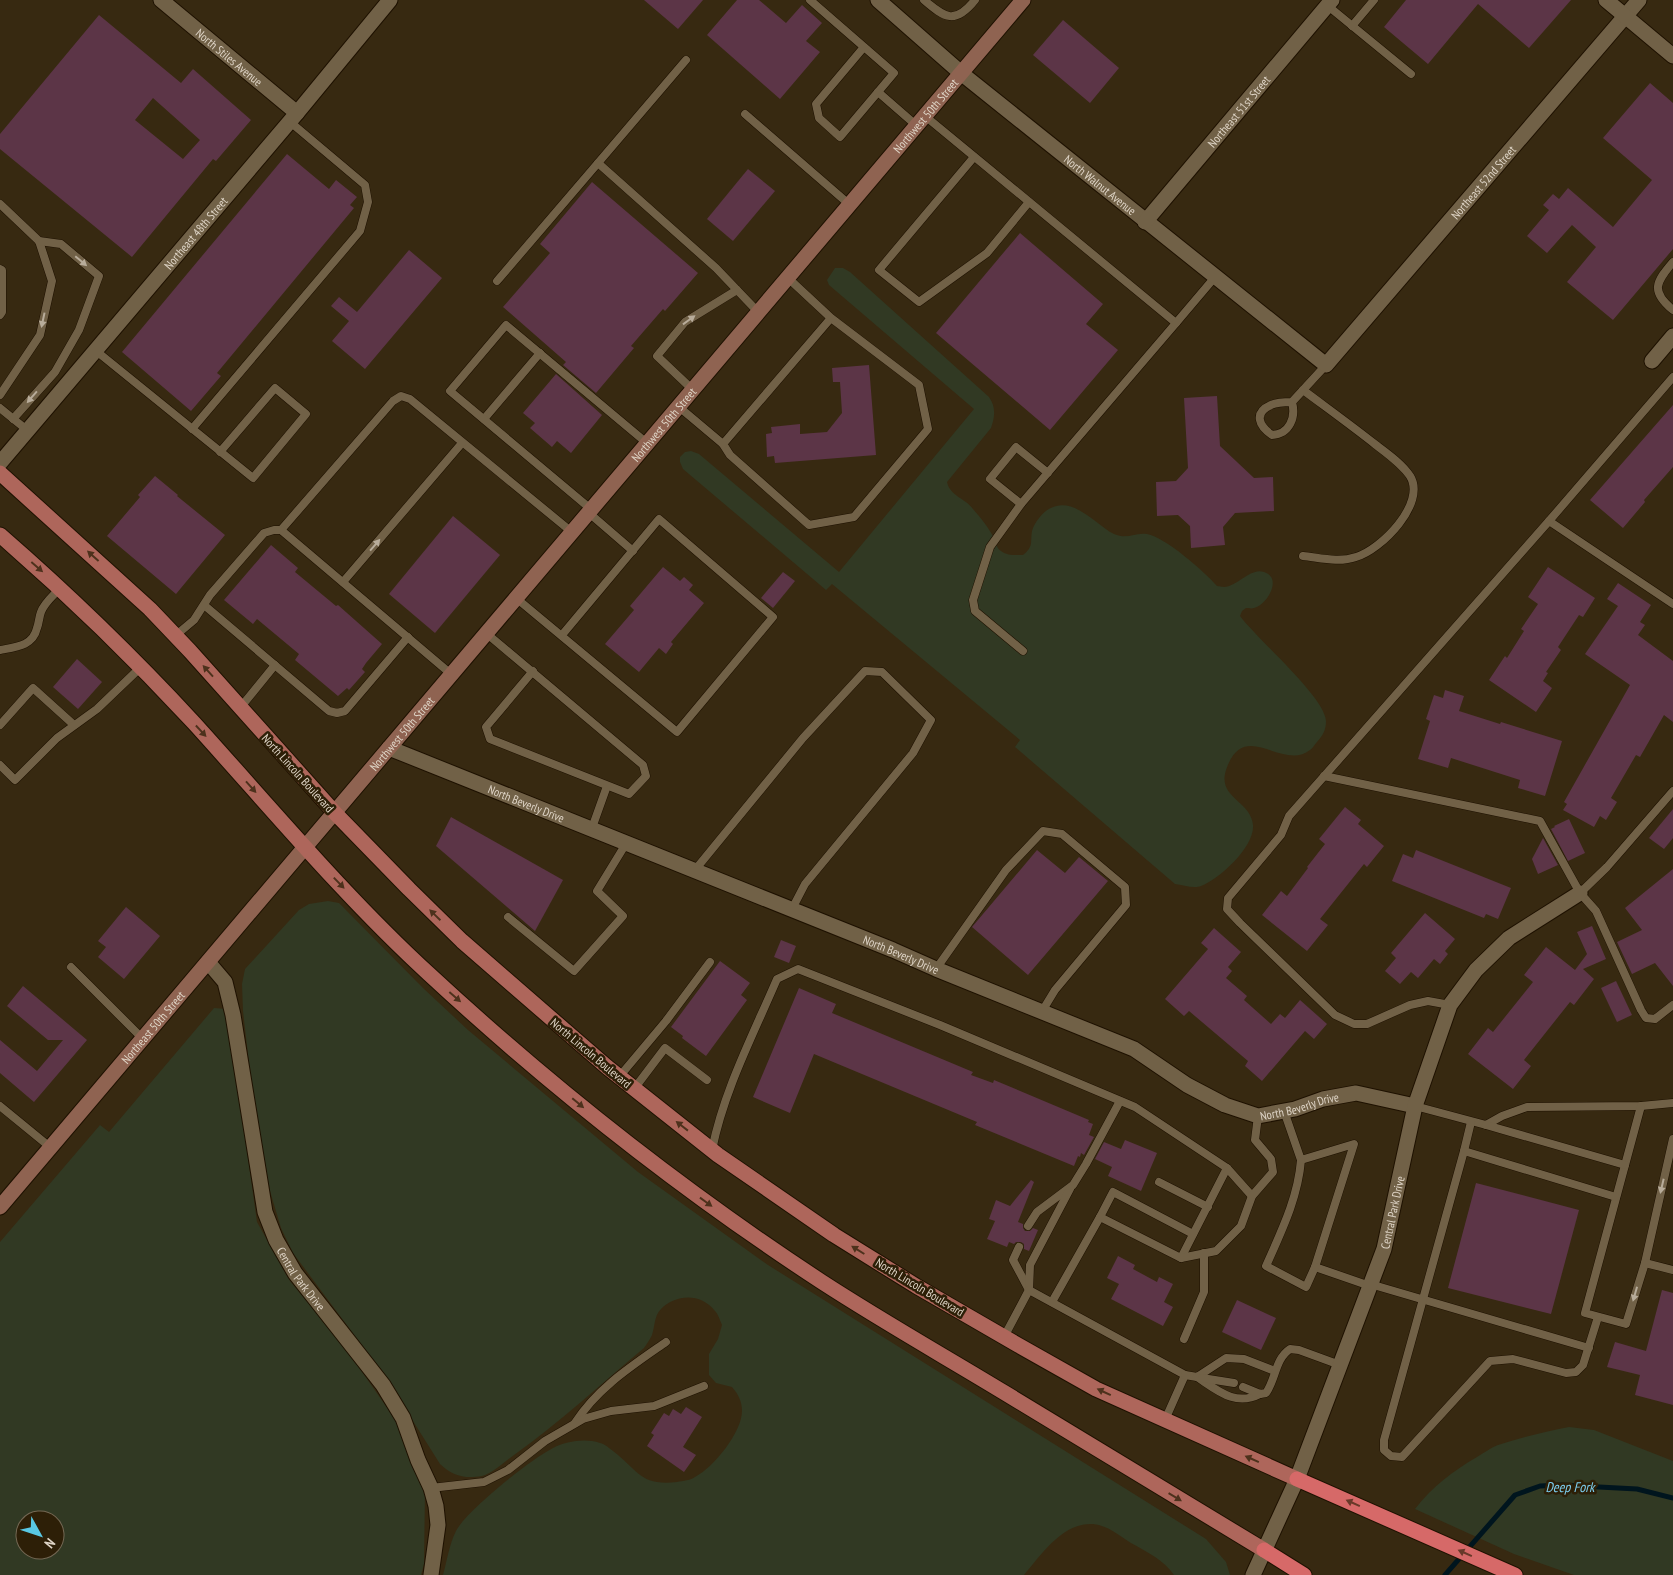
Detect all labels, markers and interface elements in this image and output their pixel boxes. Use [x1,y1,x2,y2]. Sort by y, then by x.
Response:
street label: North Stiles Avenue [193,25,266,89]
street label: Northeast 51st Street [1204,72,1273,150]
street label: Northwest 50th Street [890,75,961,156]
street label: Northeast 52nd Street [1447,142,1519,222]
street label: North Walnut Avenue [1061,151,1139,218]
street label: Northeast 48th Street [160,193,231,272]
one-way arrow [75,255,87,267]
one-way arrow [39,313,47,328]
one-way arrow [682,315,696,325]
street label: Northwest 50th Street [628,384,699,464]
one-way arrow [27,390,38,403]
one-way arrow [369,539,380,552]
one-way arrow [88,550,100,562]
one-way arrow [30,561,42,573]
one-way arrow [202,666,214,678]
street label: Northwest 50th Street [366,693,438,773]
one-way arrow [195,725,207,737]
street label: North Lincoln Boulevard [259,731,337,815]
one-way arrow [245,781,257,793]
street label: North Beverly Drive [486,781,567,825]
one-way arrow [333,877,345,889]
one-way arrow [430,909,442,921]
street label: North Beverly Drive [861,931,941,977]
street label: Northeast 50th Street [118,987,188,1066]
one-way arrow [448,991,460,1003]
street label: North Lincoln Boulevard [548,1015,634,1091]
street label: North Beverly Drive [1259,1089,1340,1123]
one-way arrow [571,1098,584,1109]
one-way arrow [676,1121,689,1132]
street label: Central Park Drive [1377,1175,1407,1250]
one-way arrow [1658,1179,1666,1194]
one-way arrow [699,1197,712,1208]
street label: Central Park Drive [274,1244,329,1313]
one-way arrow [851,1245,864,1254]
street label: North Lincoln Boulevard [873,1255,967,1319]
one-way arrow [1631,1286,1639,1301]
one-way arrow [1097,1388,1111,1396]
one-way arrow [1245,1454,1259,1462]
water label: Deep Fork [1546,1478,1596,1496]
one-way arrow [1169,1492,1182,1501]
one-way arrow [1346,1499,1360,1507]
north arrow [15,1510,65,1560]
text: N [41,1535,59,1552]
one-way arrow [1458,1549,1472,1557]

